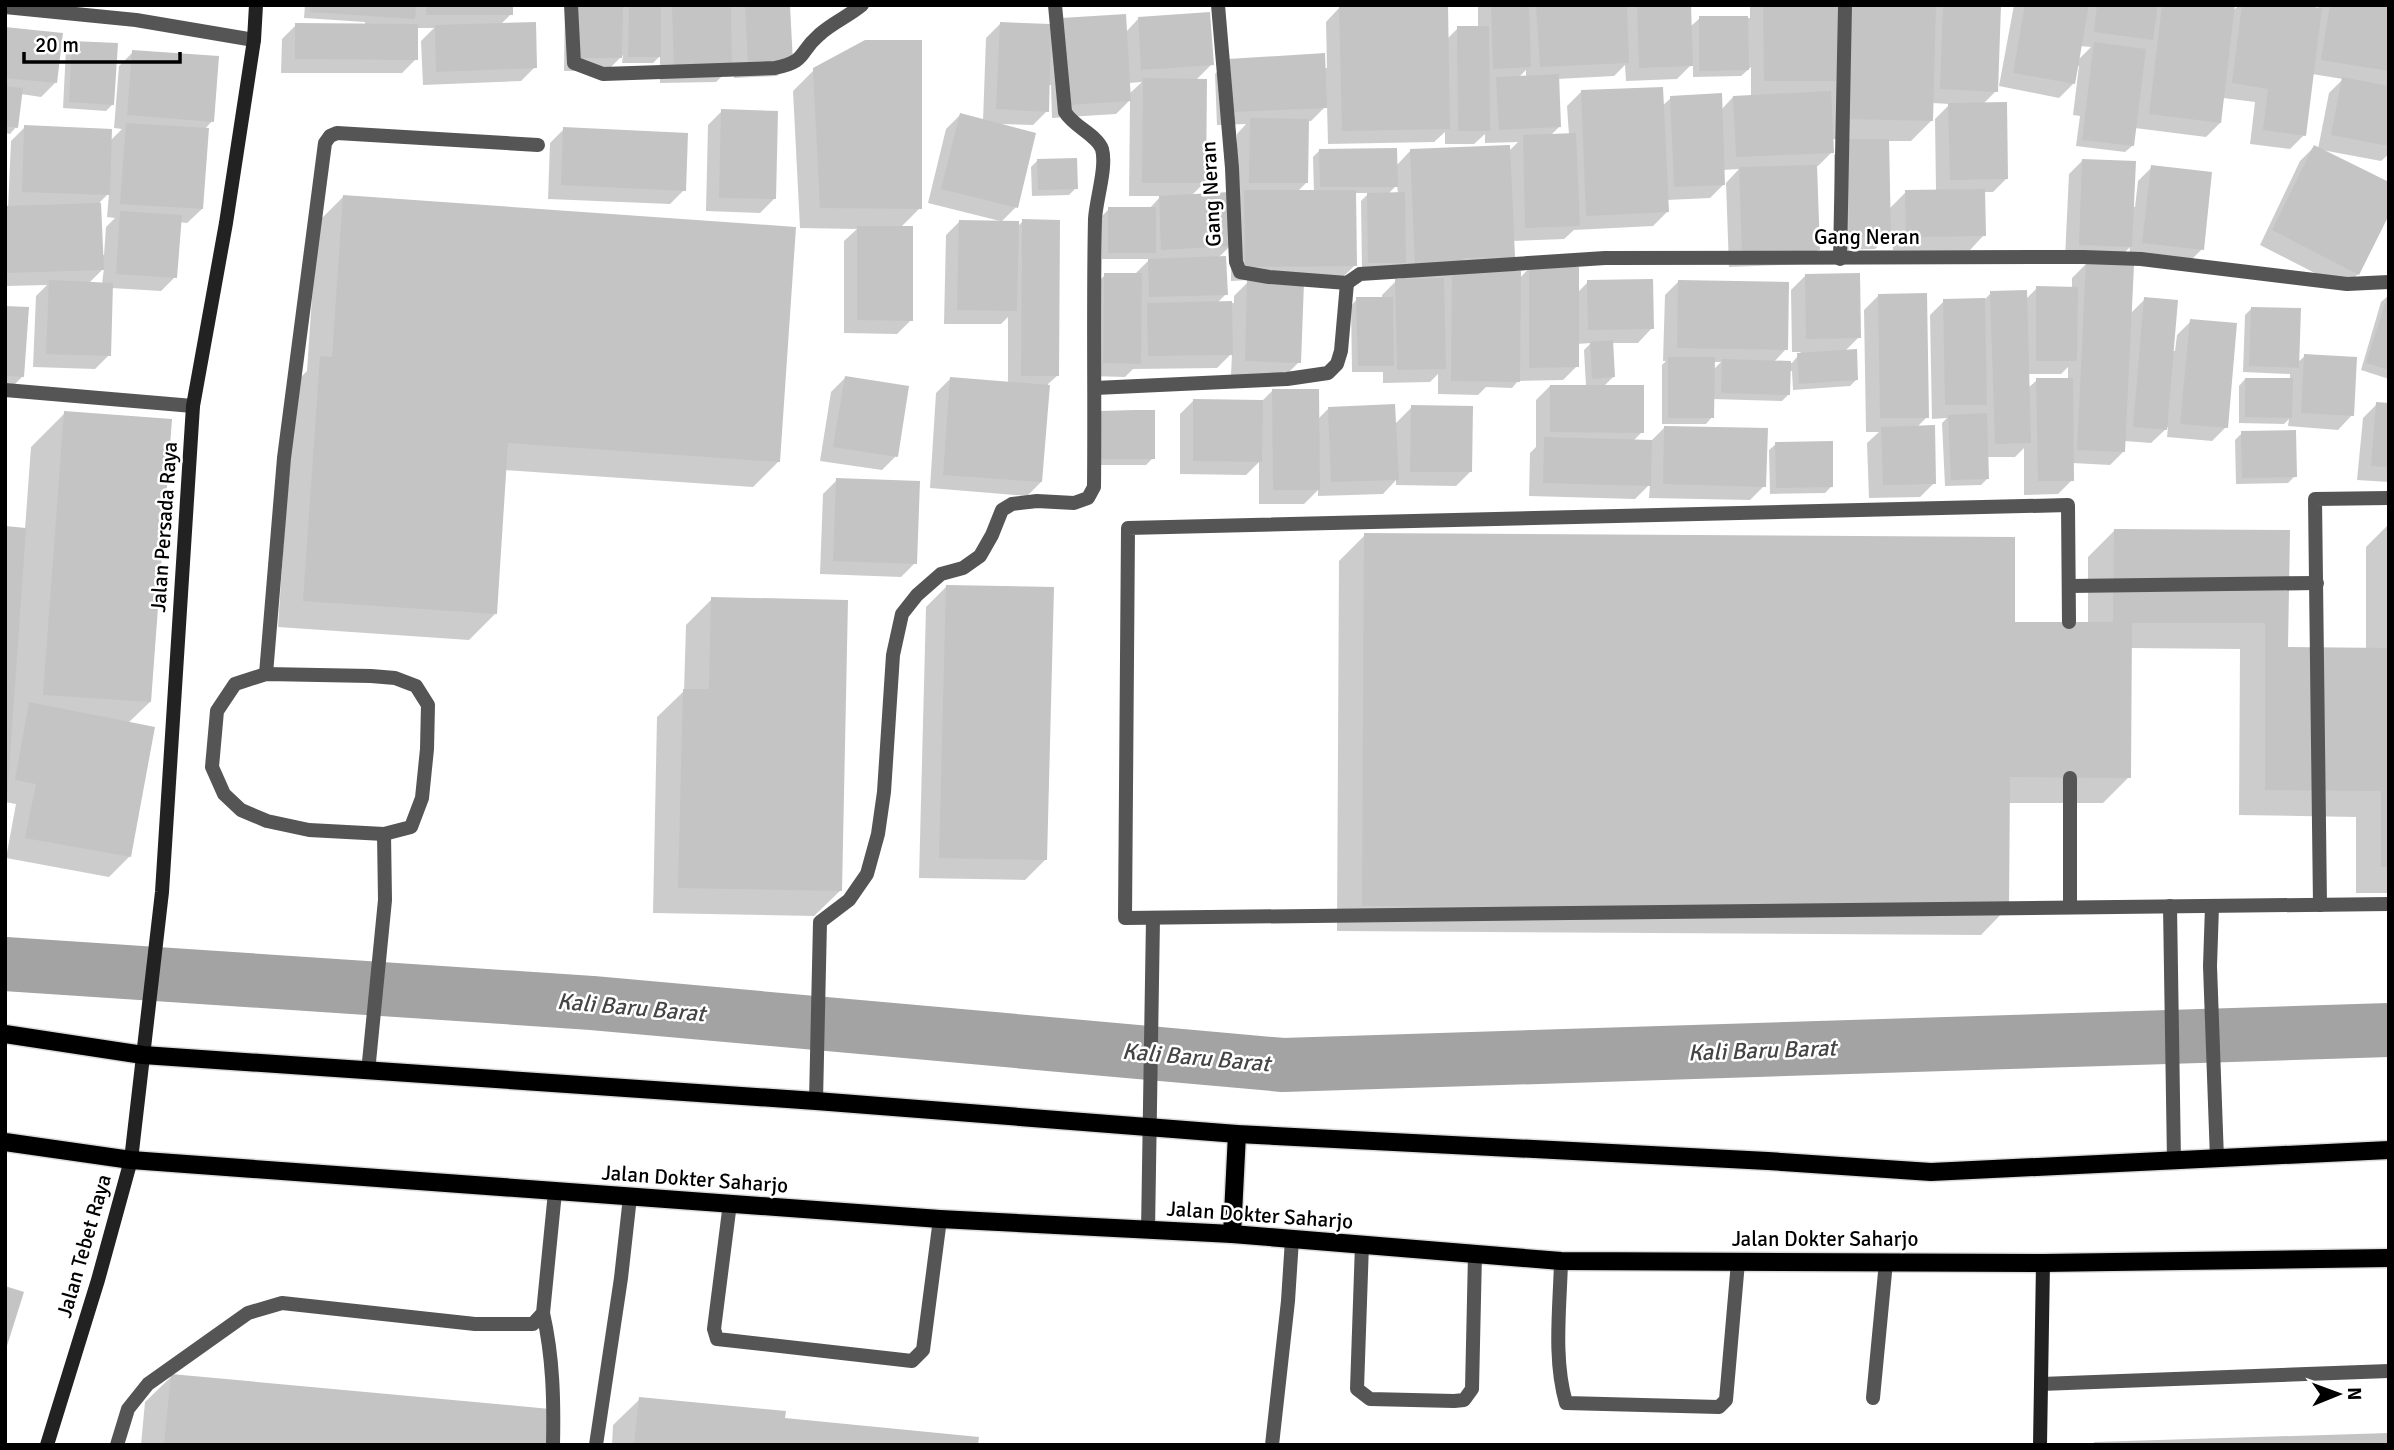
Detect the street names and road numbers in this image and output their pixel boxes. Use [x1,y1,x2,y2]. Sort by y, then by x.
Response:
street label: Gang Neran [1195,141,1227,247]
street label: Gang Neran [1814,224,1920,250]
street label: Jalan Persada Raya [145,441,183,613]
street label: Jalan Dokter Saharjo [601,1160,789,1198]
street label: Jalan Tebet Raya [51,1171,117,1321]
street label: Jalan Dokter Saharjo [1166,1196,1354,1234]
street label: Jalan Dokter Saharjo [1732,1226,1918,1252]

